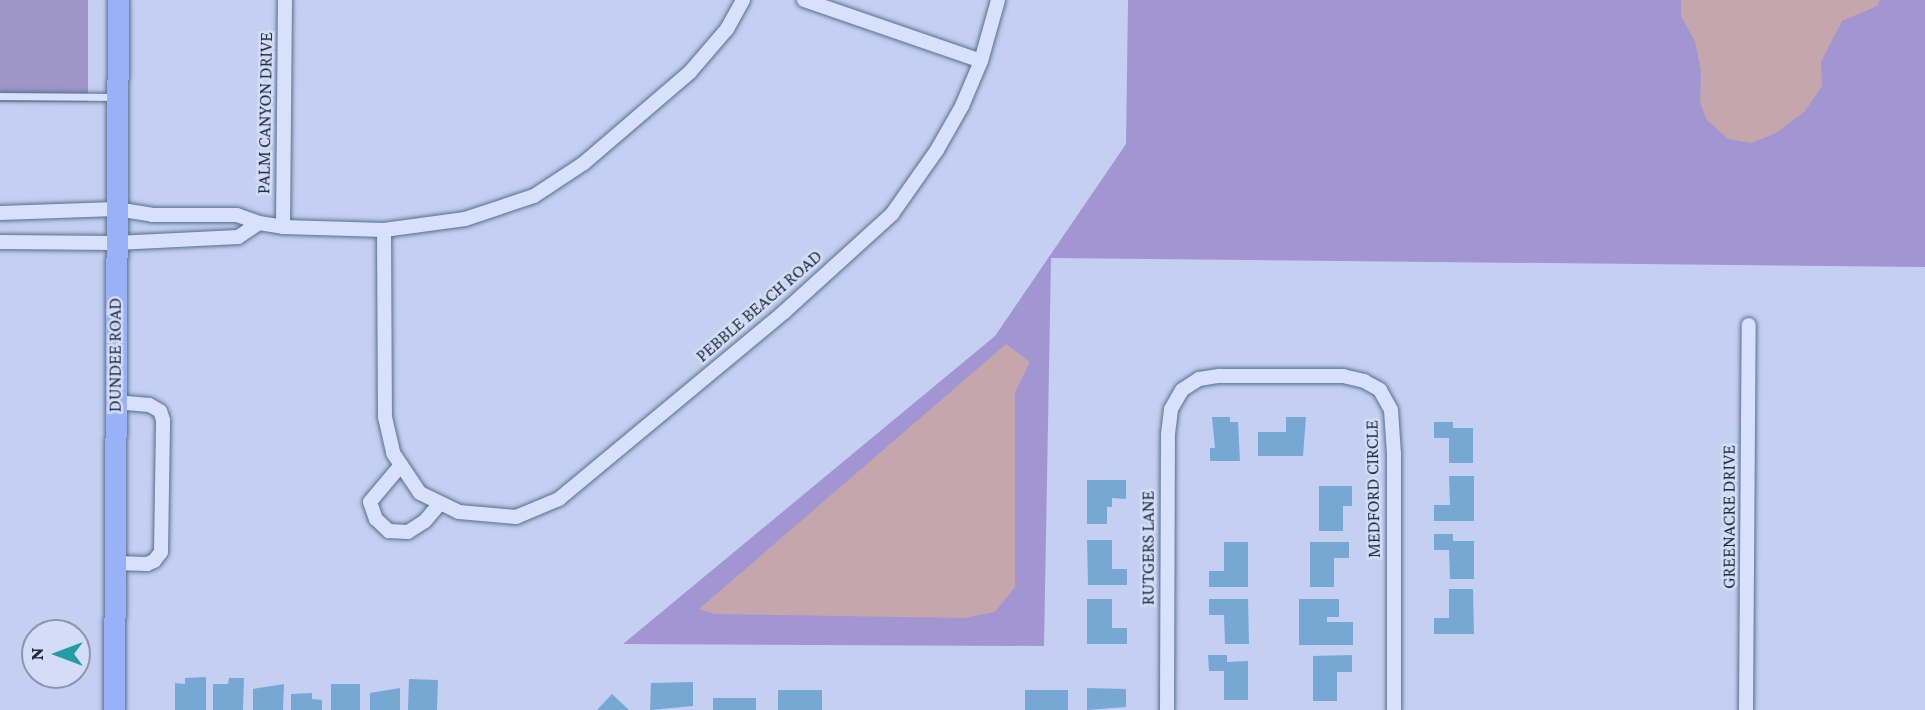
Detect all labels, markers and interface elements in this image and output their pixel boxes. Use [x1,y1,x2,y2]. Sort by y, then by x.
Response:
street label: PALM CANYON DRIVE [253,32,277,194]
street label: PEBBLE BEACH ROAD [691,245,827,367]
street label: DUNDEE ROAD [104,298,126,412]
street label: MEDFORD CIRCLE [1361,420,1385,558]
street label: GREENACRE DRIVE [1718,445,1740,589]
street label: RUTGERS LANE [1137,491,1159,605]
north arrow [21,619,91,689]
text: N [26,648,47,660]

